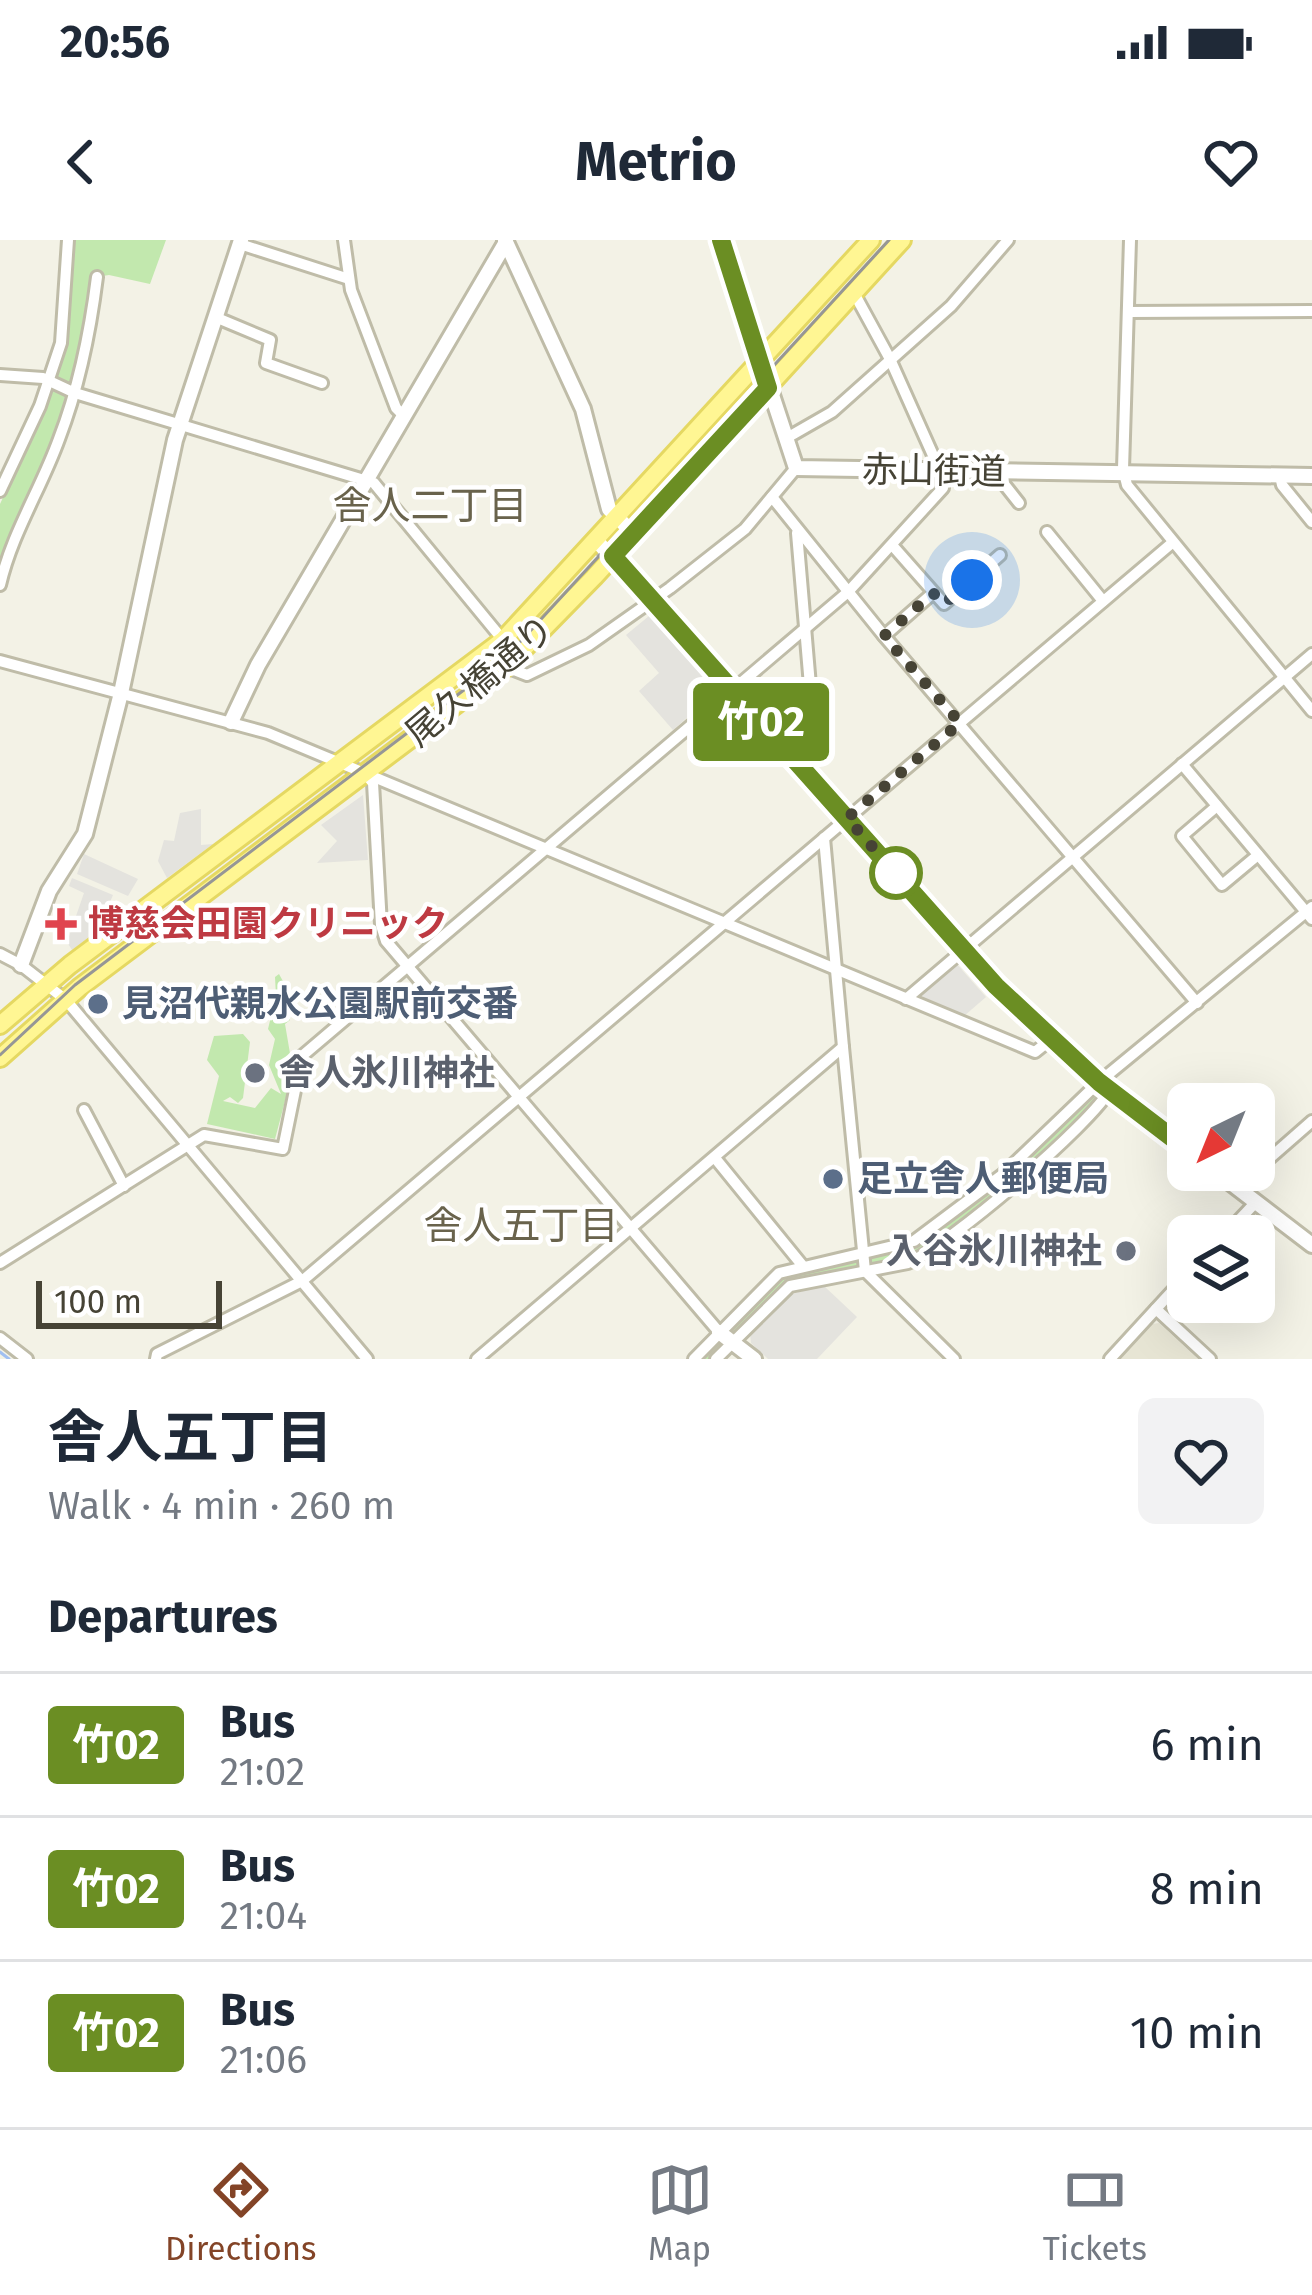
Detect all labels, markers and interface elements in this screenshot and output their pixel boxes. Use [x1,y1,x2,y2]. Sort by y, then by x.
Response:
text: 20:56 [60,15,170,69]
icon: back [48,129,114,195]
icon: heart [1198,129,1264,195]
text: Metrio [575,130,737,194]
street label: 赤山街道 [862,448,1006,494]
district label: 舎人二丁目 [332,483,528,529]
your location [942,550,1002,610]
street label: 尾久橋通り [397,606,563,756]
line badge: 竹02 [692,683,830,761]
text: 竹02 [717,697,805,747]
unlabelled marker [871,848,921,898]
place label: 博慈会田園クリニック [88,902,448,946]
marker: 博慈会田園クリニック [45,908,77,940]
place label: 見沼代親水公園駅前交番 [122,982,518,1026]
marker: 見沼代親水公園駅前交番 [85,991,111,1017]
place label: 舎人氷川神社 [279,1051,495,1095]
marker: 舎人氷川神社 [242,1060,268,1086]
north arrow [1167,1083,1275,1191]
map controls [1167,1083,1275,1323]
place label: 足立舎人郵便局 [857,1157,1109,1201]
marker: 足立舎人郵便局 [820,1166,846,1192]
district label: 舎人五丁目 [423,1203,619,1249]
button: layers [1167,1215,1275,1323]
place label: 入谷氷川神社 [886,1229,1102,1273]
marker: 入谷氷川神社 [1113,1238,1139,1264]
scale bar [36,1275,222,1328]
text: 100 m [54,1282,142,1322]
button: heart [1138,1398,1264,1524]
text: 舎人五丁目 [48,1404,333,1472]
text: Walk · 4 min · 260 m [48,1483,395,1529]
text: Departures [48,1590,278,1644]
text: Bus [220,1695,295,1749]
text: 6 min [1150,1718,1264,1772]
text: 竹02 [72,1720,160,1770]
text: 21:02 [220,1749,305,1795]
text: Bus [220,1839,295,1893]
text: 8 min [1150,1862,1264,1916]
text: 竹02 [72,1864,160,1914]
text: 21:04 [220,1893,307,1939]
text: Bus [220,1983,295,2037]
text: 10 min [1130,2006,1264,2060]
text: 竹02 [72,2008,160,2058]
text: 21:06 [220,2037,307,2083]
tab: Directions [165,2157,316,2269]
tab: Map [647,2157,713,2269]
tab: Tickets [1043,2157,1147,2269]

